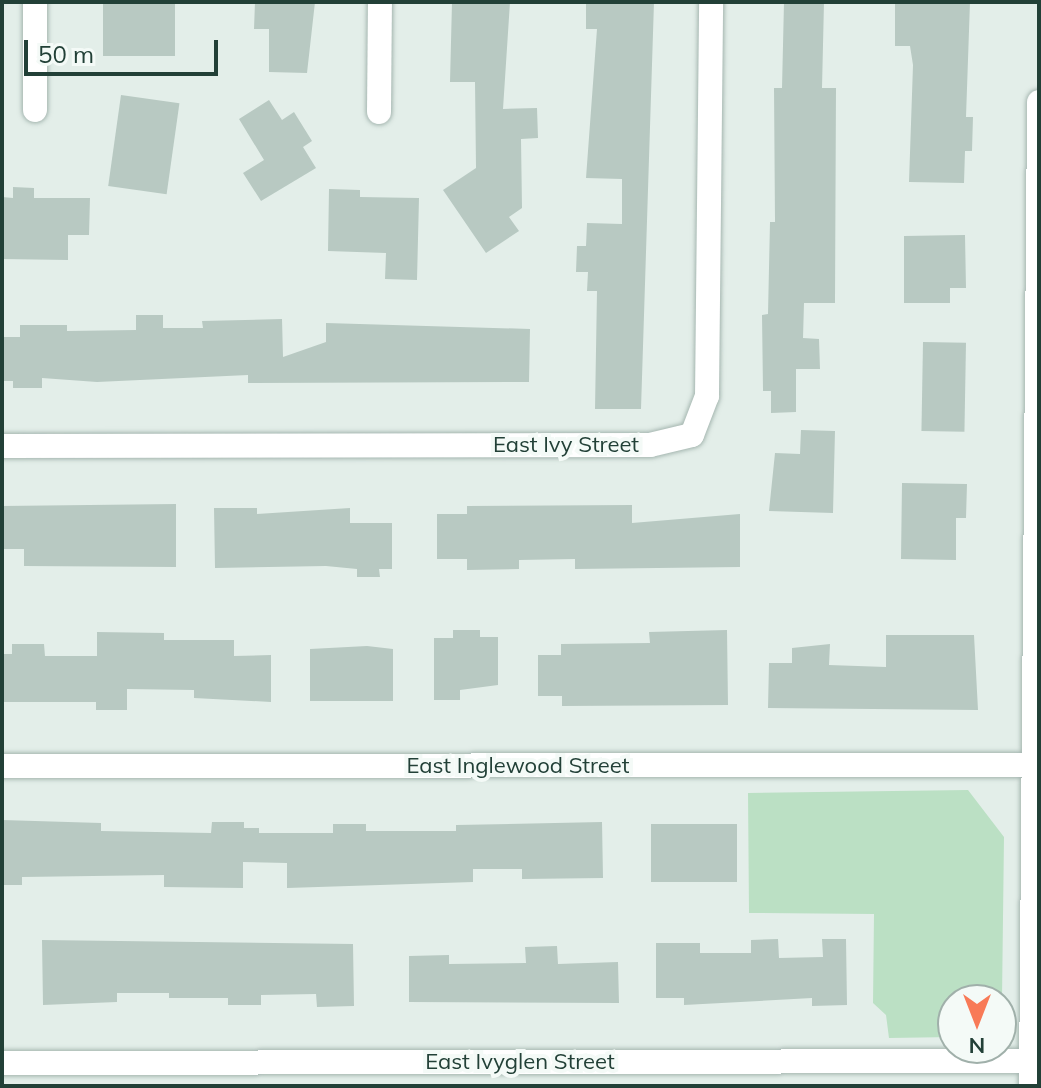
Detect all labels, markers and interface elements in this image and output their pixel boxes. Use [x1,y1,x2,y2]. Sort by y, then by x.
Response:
scale bar [28,24,222,74]
text: 50 m [38,39,94,69]
street label: East Ivy Street [493,432,639,458]
street label: East Inglewood Street [407,753,629,779]
north arrow [937,984,1017,1064]
text: N [969,1032,985,1060]
street label: East Ivyglen Street [425,1049,615,1075]

